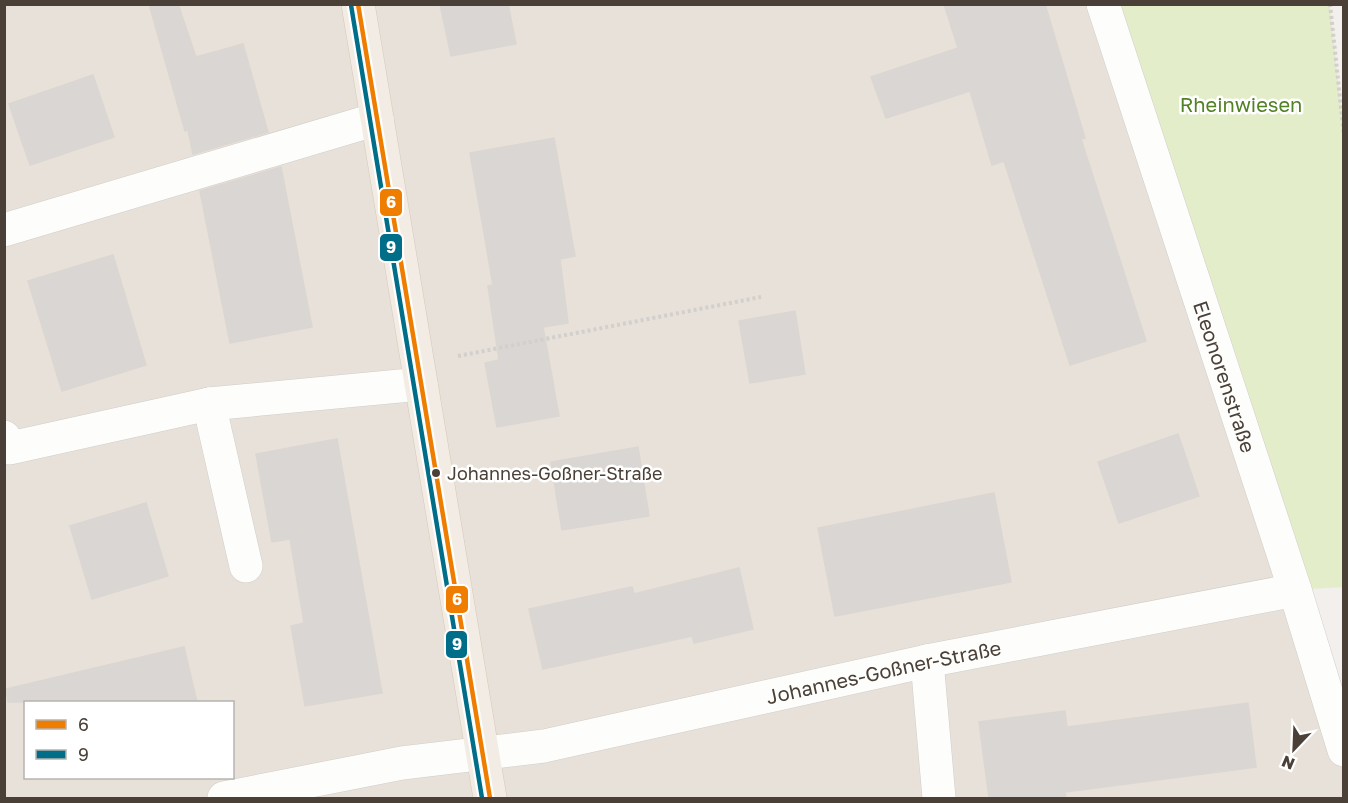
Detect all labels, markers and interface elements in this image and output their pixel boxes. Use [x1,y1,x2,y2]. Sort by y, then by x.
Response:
park label: Rheinwiesen [1180,92,1302,116]
line badge: 6 [379,188,403,217]
text: 6 [386,192,396,212]
line badge: 9 [379,233,403,262]
text: 9 [386,237,396,257]
street label: Eleonorenstraße [1189,297,1261,456]
place label: Johannes-Goßner-Straße [447,462,662,484]
marker: Johannes-Goßner-Straße [430,467,442,479]
line badge: 6 [445,585,469,614]
text: 6 [452,589,462,609]
line badge: 9 [445,630,468,659]
text: 9 [452,634,462,654]
street label: Johannes-Goßner-Straße [764,635,1003,708]
legend [24,701,234,779]
text: 6 [78,713,89,735]
north arrow [1264,719,1324,779]
text: 9 [78,743,89,765]
text: N [1279,751,1298,774]

